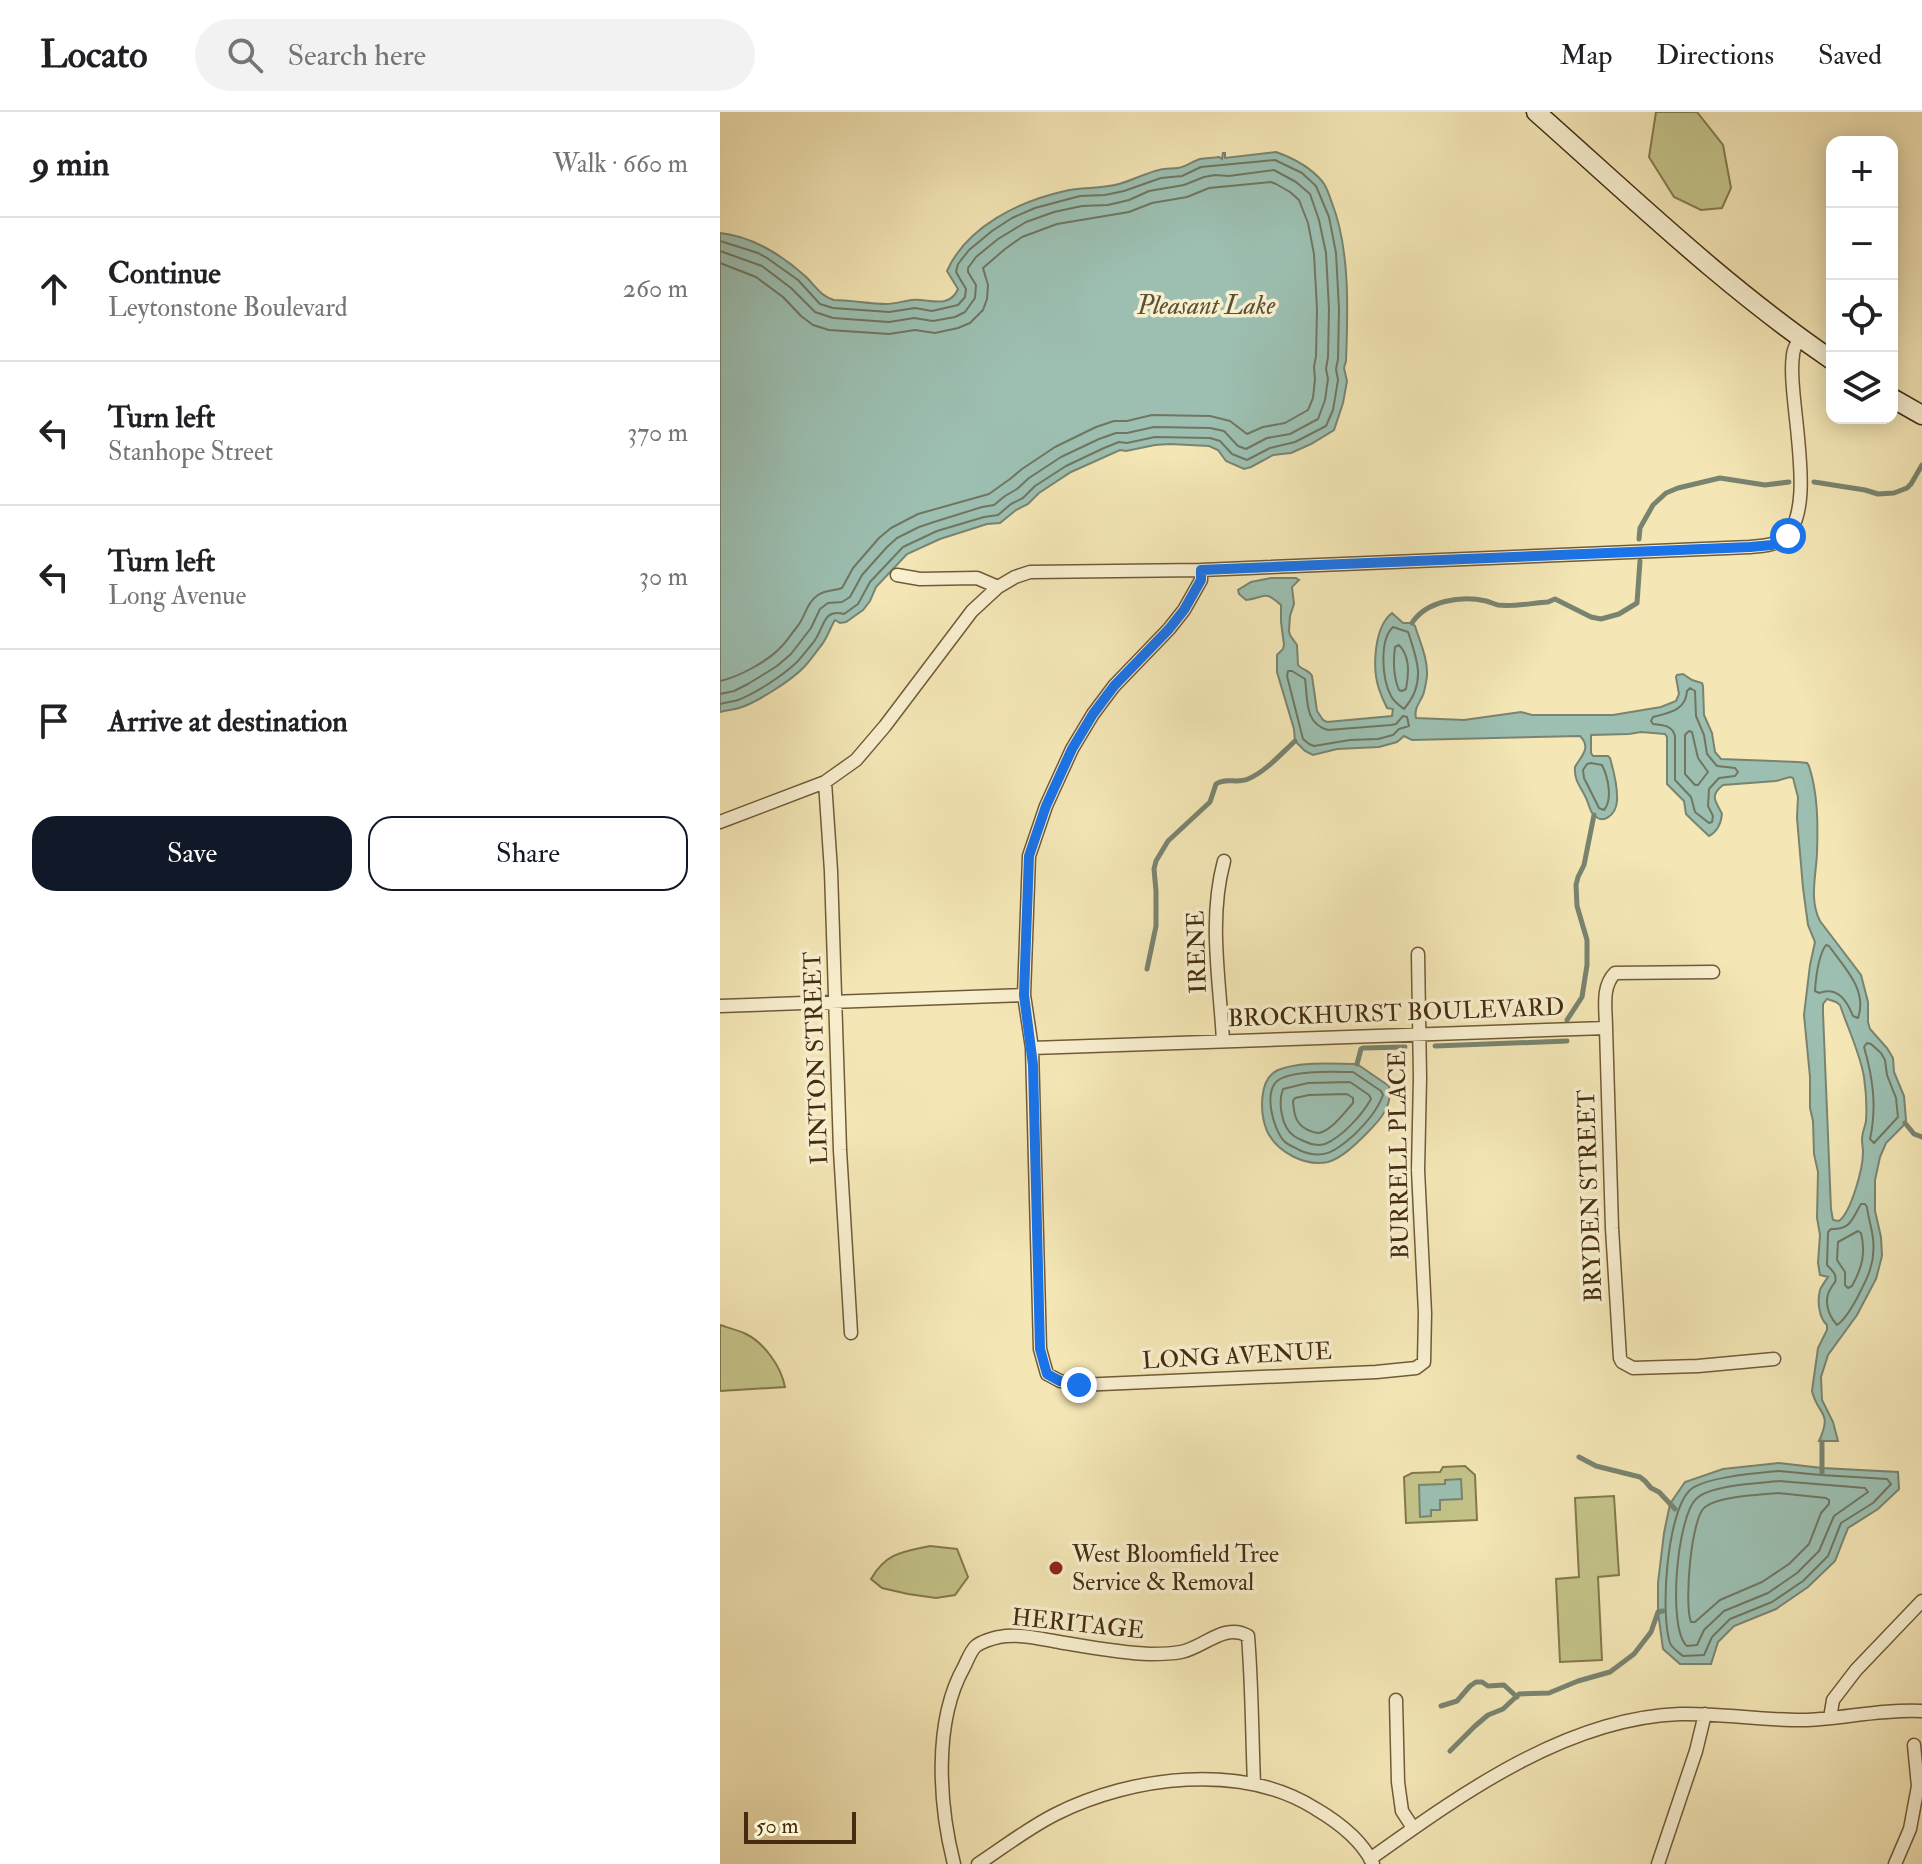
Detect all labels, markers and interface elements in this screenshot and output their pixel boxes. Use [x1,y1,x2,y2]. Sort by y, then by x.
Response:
search box [195,19,755,91]
text: Locato [40,31,147,79]
icon: search [223,33,267,77]
text: Search here [287,37,426,74]
text: Map [1560,38,1613,73]
text: Directions [1657,38,1774,73]
text: Saved [1818,38,1882,73]
map controls [1826,136,1898,424]
button: + [1826,136,1898,208]
text: 9 min [32,143,110,186]
text: Walk · 660 m [553,148,688,180]
button: − [1826,208,1898,280]
text: Continue [108,255,221,292]
icon: ahead [32,267,76,311]
text: 260 m [623,273,688,305]
button: locate [1826,280,1898,352]
water label: Pleasant Lake [1136,290,1275,322]
text: Leytonstone Boulevard [108,292,347,324]
button: layers [1826,352,1898,424]
text: Turn left [108,399,215,436]
icon: left [32,411,76,455]
text: 370 m [627,417,688,449]
text: Stanhope Street [108,436,273,468]
route start [1770,518,1806,554]
text: Turn left [108,543,215,580]
icon: left [32,555,76,599]
text: 30 m [639,561,688,593]
text: Long Avenue [108,580,246,612]
icon: arrive [32,699,76,743]
text: Arrive at destination [108,703,348,740]
button: Save [32,816,352,891]
button: Share [368,816,688,891]
street label: IRENE [1180,910,1214,994]
street label: LINTON STREET [797,951,835,1165]
street label: BROCKHURST BOULEVARD [1227,992,1565,1034]
street label: BURRELL PLACE [1382,1050,1416,1260]
street label: BRYDEN STREET [1571,1089,1609,1303]
street label: LONG AVENUE [1141,1336,1333,1376]
route end [1061,1367,1097,1403]
place label: West Bloomfield Tree Service & Removal [1071,1539,1279,1598]
marker: West Bloomfield Tree Service & Removal [1047,1559,1065,1577]
street label: HERITAGE [1010,1602,1146,1646]
scale bar [744,1808,856,1844]
text: 50 m [756,1812,798,1840]

